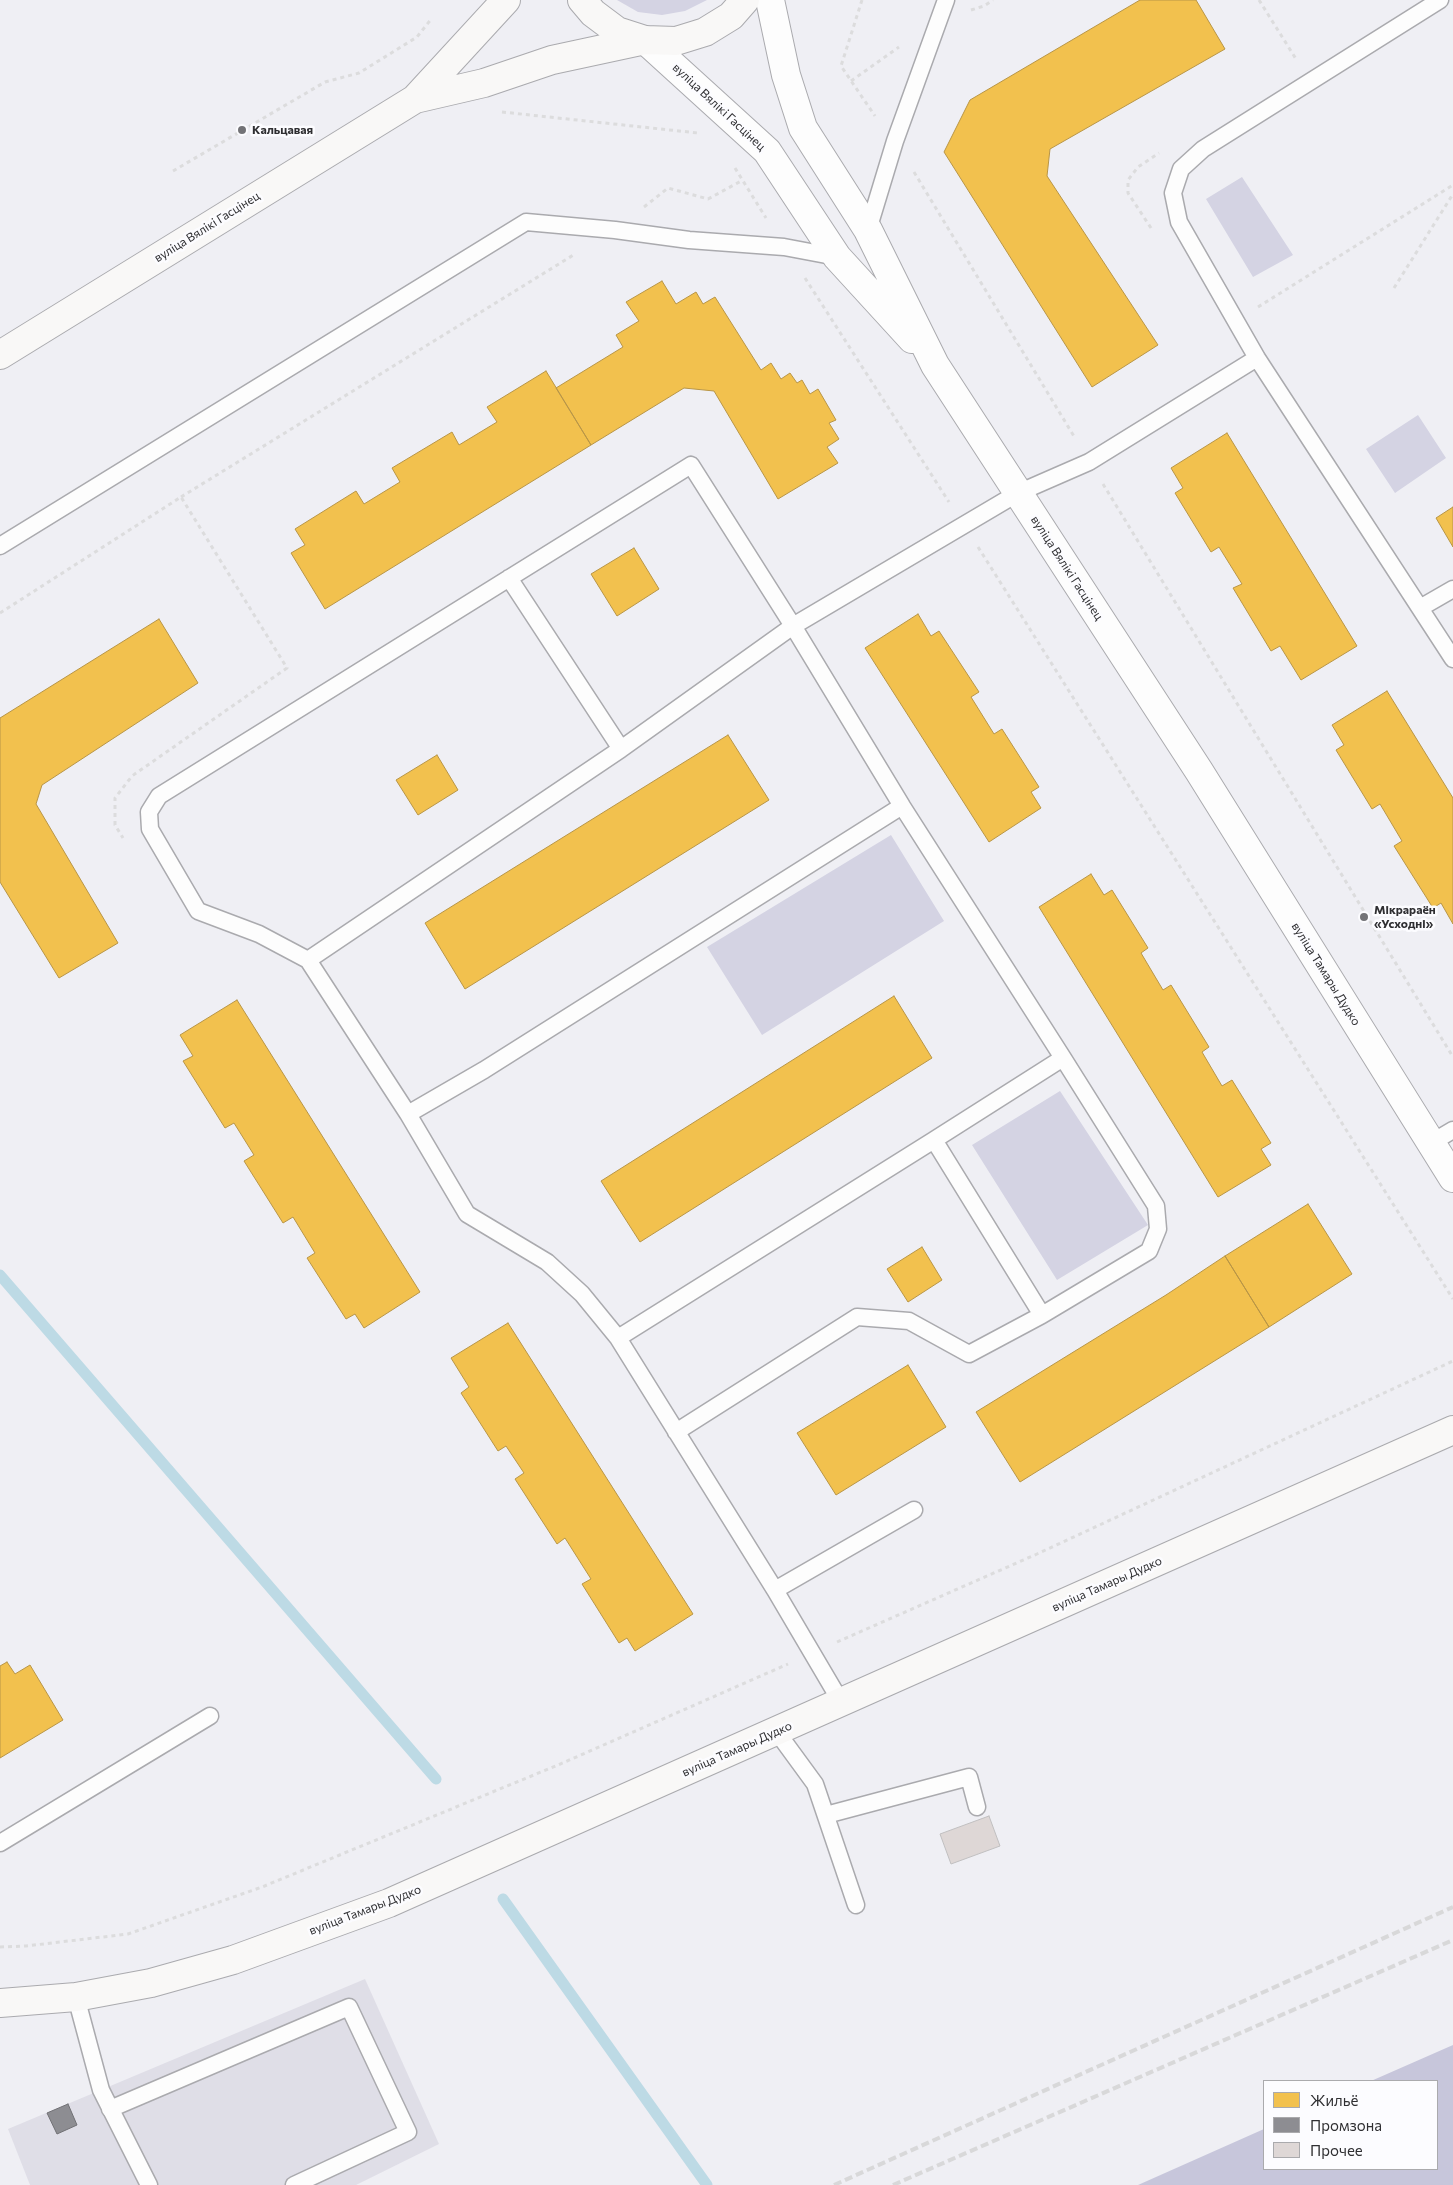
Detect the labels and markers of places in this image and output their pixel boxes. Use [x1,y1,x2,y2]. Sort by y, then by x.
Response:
place label: Кальцавая [252,123,313,137]
marker: Кальцавая [236,124,248,136]
place label: Мікрараён «Усходні» [1374,903,1436,931]
marker: Мікрараён «Усходні» [1358,911,1370,923]

